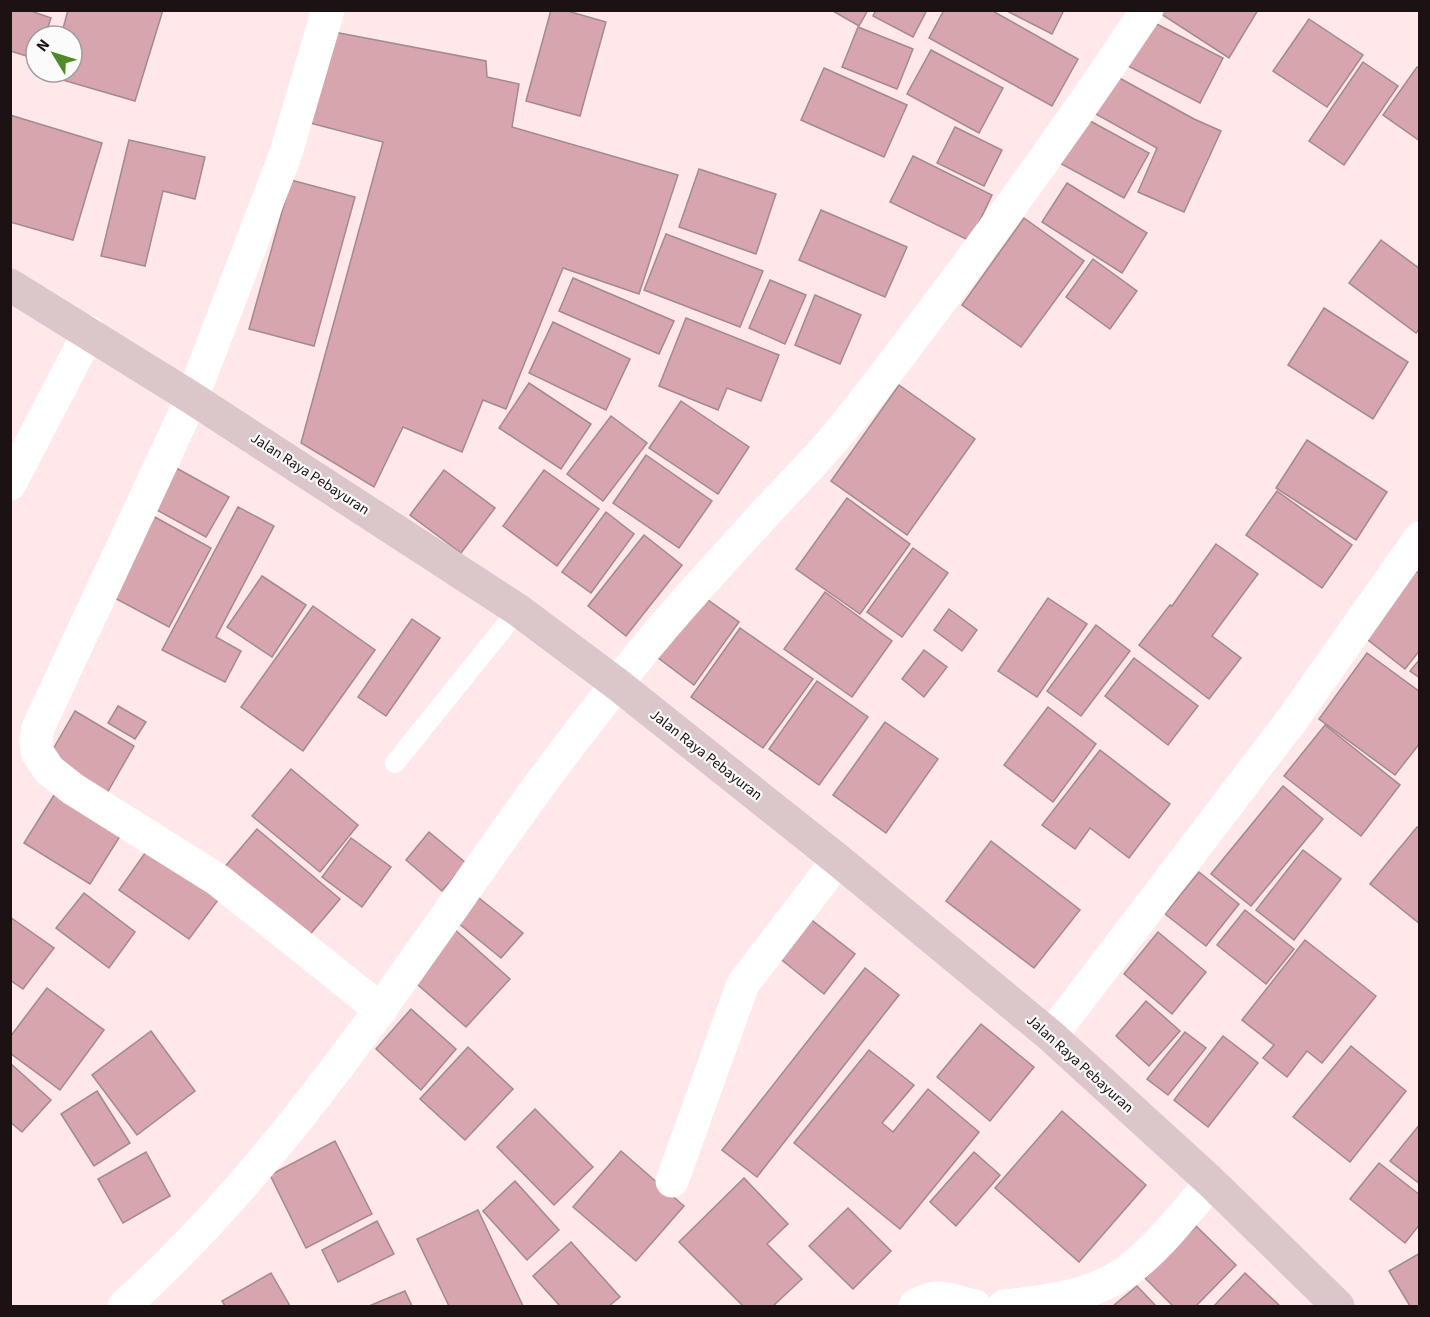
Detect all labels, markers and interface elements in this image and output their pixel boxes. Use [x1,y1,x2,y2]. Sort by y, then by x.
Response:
north arrow [24,24,84,84]
text: N [31,34,55,56]
street label: Jalan Raya Pebayuran [247,428,373,520]
street label: Jalan Raya Pebayuran [645,704,767,806]
street label: Jalan Raya Pebayuran [1022,1010,1138,1118]

